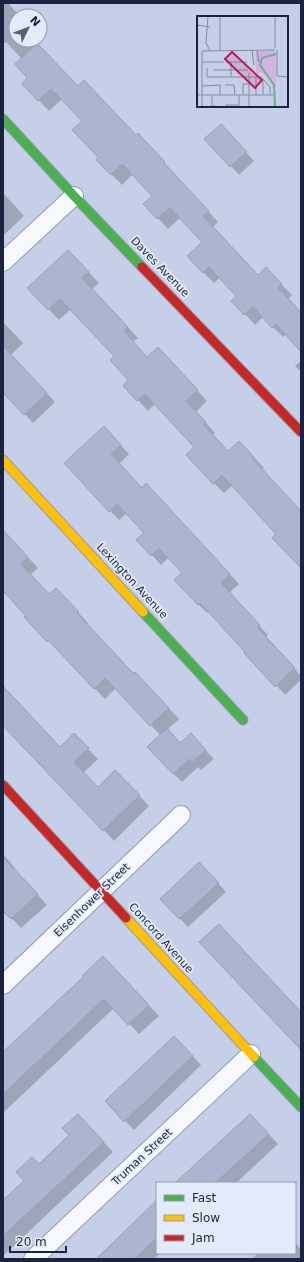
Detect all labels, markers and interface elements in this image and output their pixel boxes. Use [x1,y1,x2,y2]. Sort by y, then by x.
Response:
north arrow [8,8,48,48]
text: N [27,14,43,29]
inset map [197,16,288,107]
street label: Daves Avenue [128,234,192,300]
street label: Lexington Avenue [94,541,170,622]
street label: Eisenhower Street [51,860,133,940]
street label: Concord Avenue [126,900,196,976]
street label: Truman Street [108,1125,175,1189]
legend [156,1182,296,1254]
text: Fast [192,1191,216,1205]
text: Slow [192,1211,220,1225]
scale bar [10,1228,66,1254]
text: Jam [191,1231,215,1245]
text: 20 m [16,1235,47,1249]

